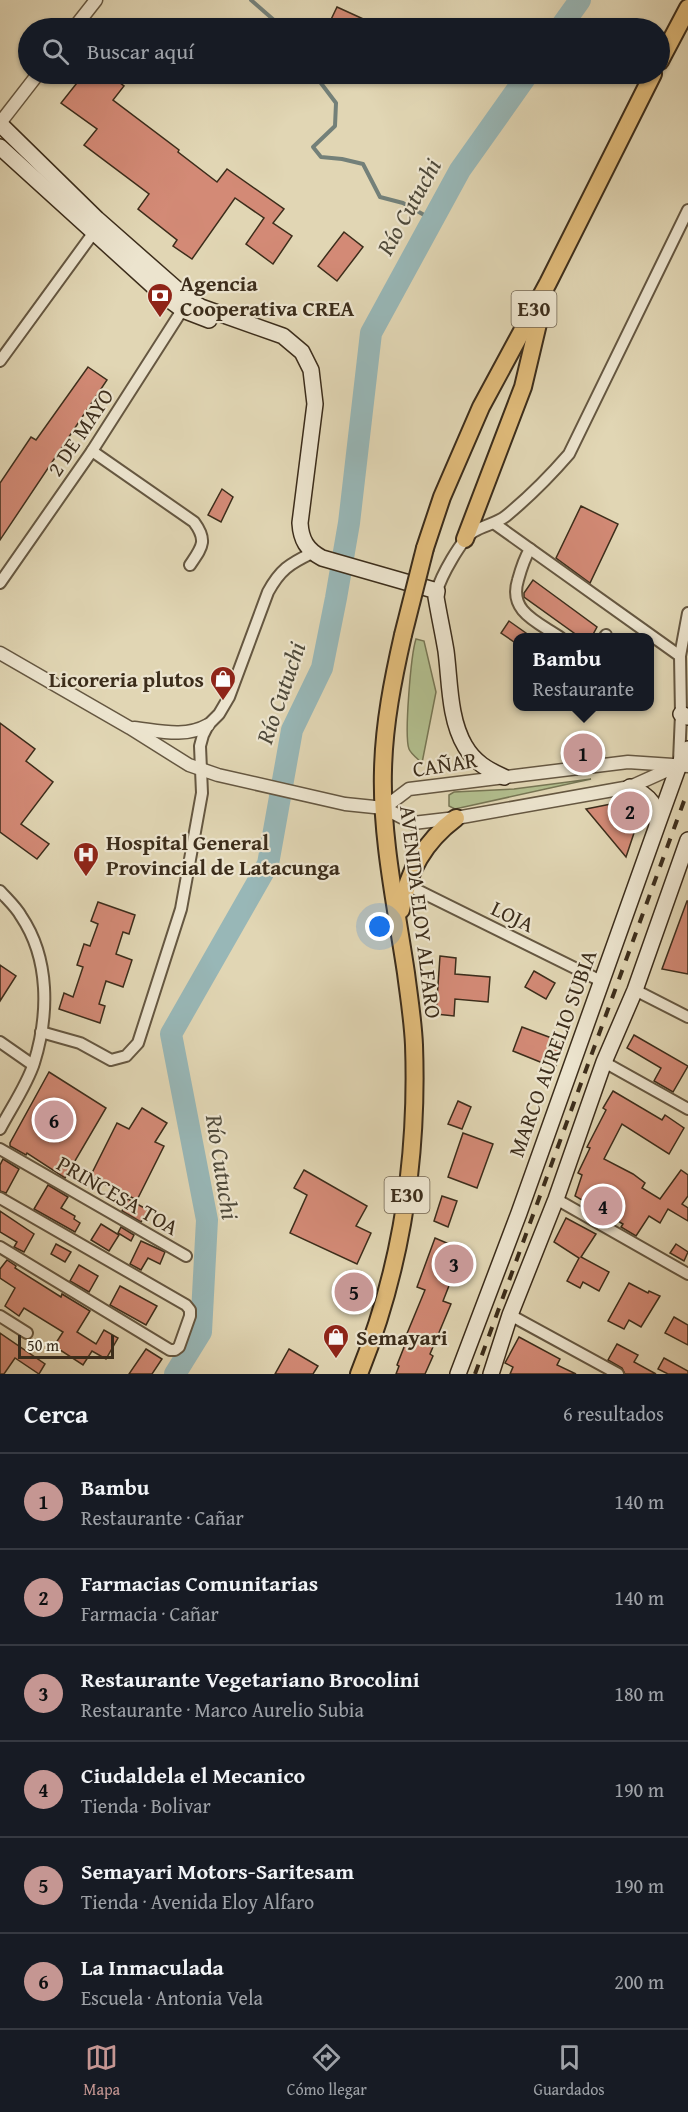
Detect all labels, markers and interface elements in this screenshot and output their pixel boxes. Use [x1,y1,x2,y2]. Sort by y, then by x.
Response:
search box [18,18,670,84]
icon: search [39,35,72,68]
text: Buscar aquí [87,35,194,67]
water label: Río Cutuchi [367,152,449,262]
place label: Agencia Cooperativa CREA [180,267,354,324]
bank icon: Agencia Cooperativa CREA [145,281,175,319]
road number: E30 [512,291,556,327]
street label: 2 DE MAYO [39,382,121,482]
popup [513,633,654,711]
water label: Río Cutuchi [246,637,314,749]
text: Bambu [533,642,601,674]
place label: Licoreria plutos [49,663,204,695]
shop icon: Licoreria plutos [208,664,238,702]
text: Restaurante [533,674,634,703]
pin: 1 [564,730,602,776]
street label: CAÑAR [410,743,480,785]
pin: 2 [610,788,650,834]
street label: AVENIDA ELOY ALFARO [392,804,450,1020]
place label: Hospital General Provincial de Latacunga [106,826,341,883]
hospital icon: Hospital General Provincial de Latacunga [71,840,101,878]
street label: LOJA [486,892,541,940]
your location [365,912,394,941]
street label: MARCO AURELIO SUBIA [500,944,605,1161]
pin: 6 [34,1098,74,1142]
water label: Río Cutuchi [197,1111,248,1222]
street label: PRINCESA TOA [51,1147,185,1243]
road number: E30 [384,1177,430,1213]
pin: 4 [584,1184,622,1228]
pin: 3 [434,1242,474,1286]
pin: 5 [334,1270,374,1314]
place label: Semayari [356,1321,448,1353]
shop icon: Semayari [321,1322,351,1360]
scale bar [18,1332,114,1360]
text: 50 m [27,1333,59,1357]
text: Cerca [24,1394,88,1433]
text: 6 resultados [563,1399,664,1428]
text: Bambu [81,1471,149,1503]
text: 1 [38,1487,49,1516]
text: 140 m [614,1487,664,1516]
text: Restaurante · Cañar [81,1503,244,1532]
text: Farmacias Comunitarias [81,1567,318,1599]
text: 2 [38,1583,49,1612]
text: 140 m [614,1583,664,1612]
text: Farmacia · Cañar [81,1599,219,1628]
text: Restaurante Vegetariano Brocolini [81,1663,420,1695]
text: 3 [38,1679,49,1708]
text: 180 m [614,1679,664,1708]
text: Restaurante · Marco Aurelio Subia [81,1695,364,1724]
text: Ciudaldela el Mecanico [81,1759,305,1791]
text: 4 [38,1775,49,1804]
text: 190 m [614,1775,664,1804]
text: Tienda · Bolivar [81,1791,211,1820]
text: Semayari Motors-Saritesam [81,1855,354,1887]
text: 5 [38,1871,49,1900]
text: 190 m [614,1871,664,1900]
text: Tienda · Avenida Eloy Alfaro [81,1887,314,1916]
text: La Inmaculada [81,1951,224,1983]
text: 6 [38,1967,49,1996]
text: 200 m [614,1967,664,1996]
text: Escuela · Antonia Vela [81,1983,263,2012]
tab: Mapa [83,2041,120,2101]
tab: Cómo llegar [287,2041,367,2101]
tab: Guardados [533,2041,605,2101]

